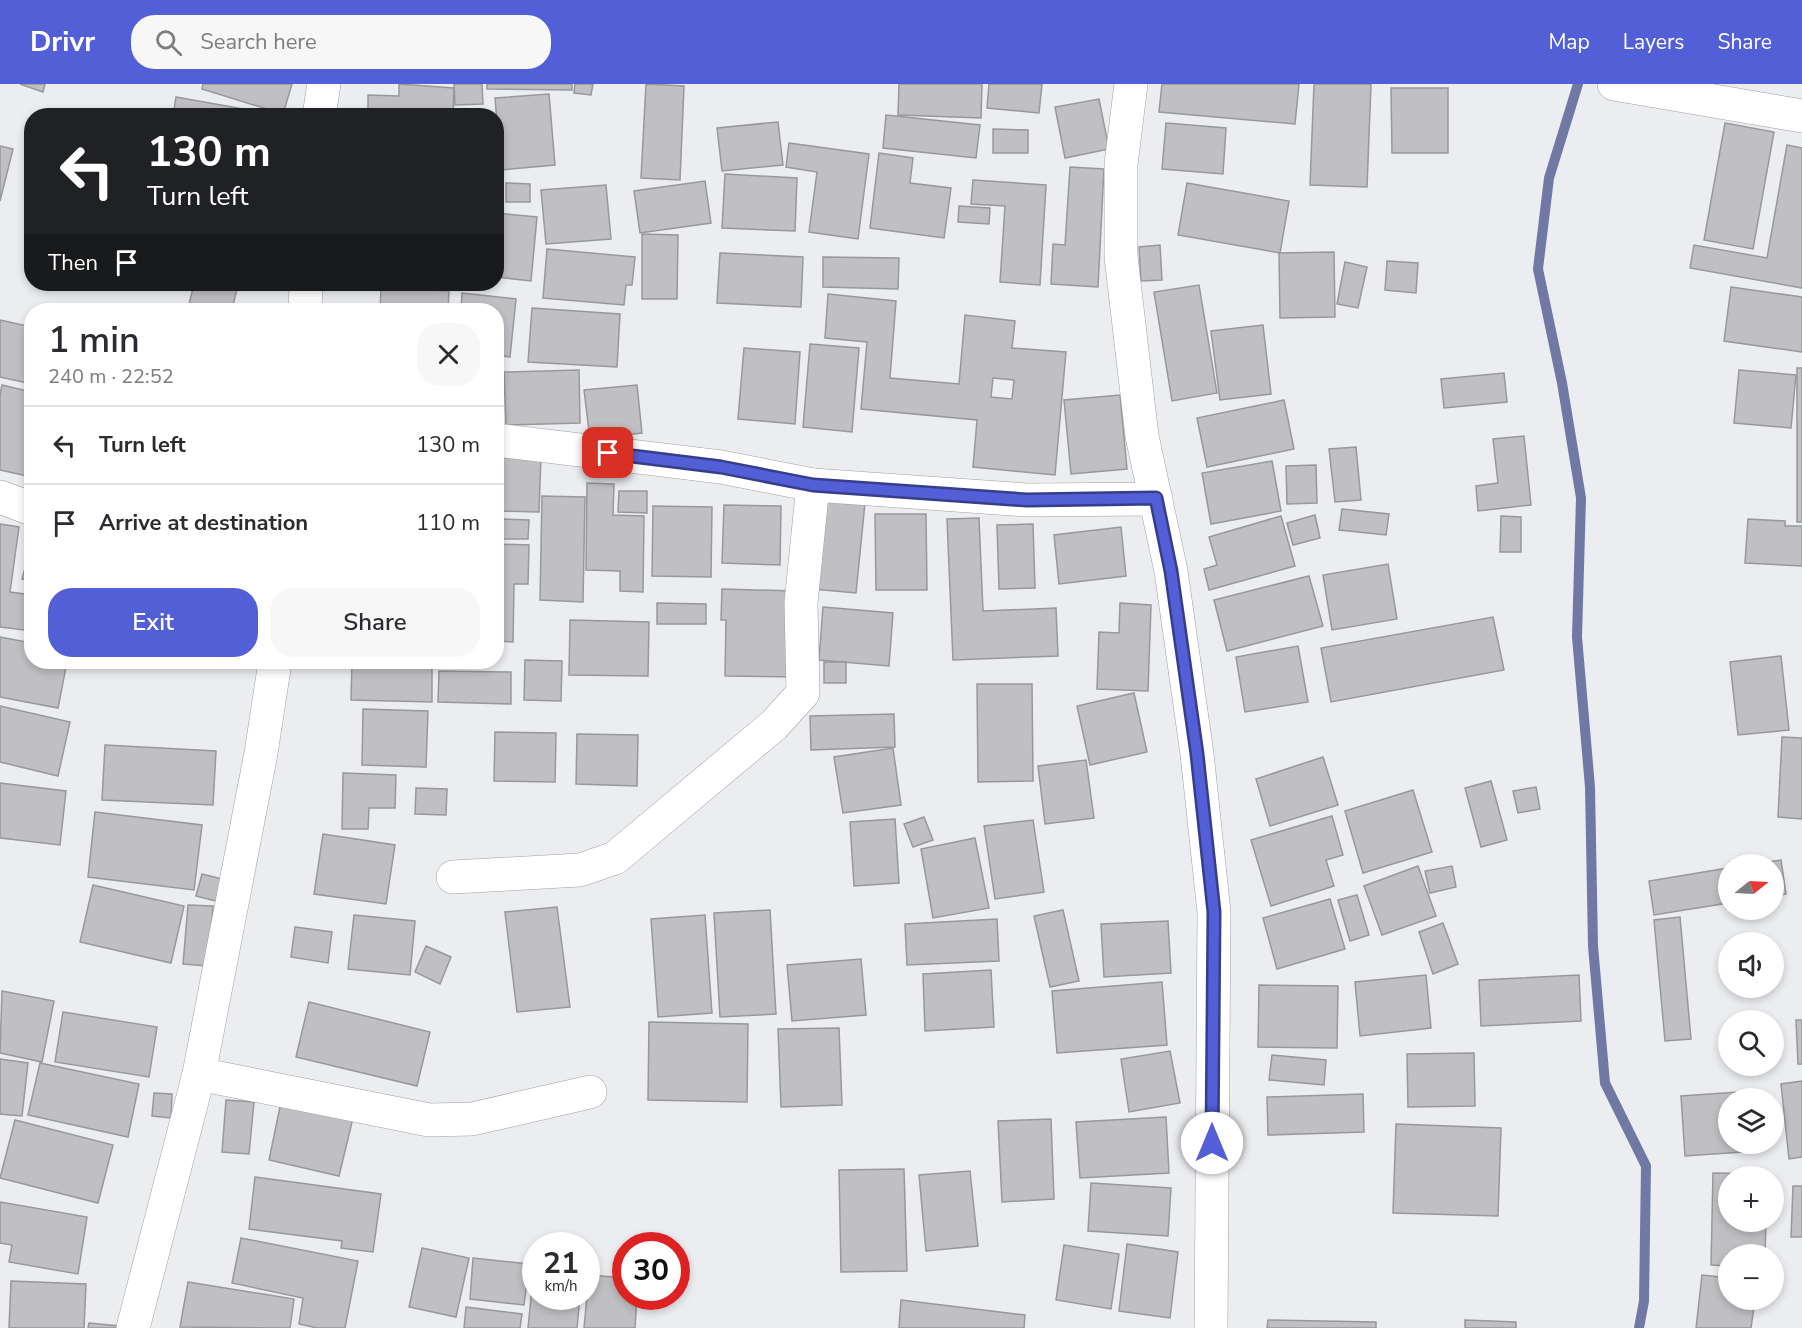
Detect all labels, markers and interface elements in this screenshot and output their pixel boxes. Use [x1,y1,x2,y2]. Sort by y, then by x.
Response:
search box [131,15,551,69]
text: Drivr [30,23,95,61]
icon: search [152,26,185,59]
text: Search here [200,27,317,57]
text: Map [1548,28,1590,56]
text: Layers [1623,28,1684,56]
text: Share [1717,28,1772,56]
text: 130 m [147,124,271,181]
icon: left [48,132,126,210]
text: Turn left [147,178,248,215]
icon: arrive [110,246,143,279]
text: Then [48,248,98,278]
text: 1 min [48,316,140,365]
button: close [417,323,480,386]
text: 240 m · 22:52 [48,363,174,390]
pin [582,427,633,478]
icon: left [48,429,81,462]
text: Turn left [99,430,186,460]
text: 130 m [416,430,480,460]
icon: arrive [591,436,624,469]
icon: arrive [48,507,81,540]
text: Arrive at destination [99,508,308,538]
text: 110 m [416,508,480,538]
button: Exit [48,588,258,657]
button: Share [270,588,480,657]
north arrow [1718,854,1784,920]
map controls [1718,854,1784,1310]
button: sound [1718,932,1784,998]
button: search [1718,1010,1784,1076]
button: layers [1718,1088,1784,1154]
position arrow [1180,1111,1244,1175]
button: + [1718,1166,1784,1232]
speed limit sign: 30 [612,1232,690,1310]
text: 21 [543,1243,579,1284]
button: − [1718,1244,1784,1310]
text: km/h [544,1276,578,1296]

